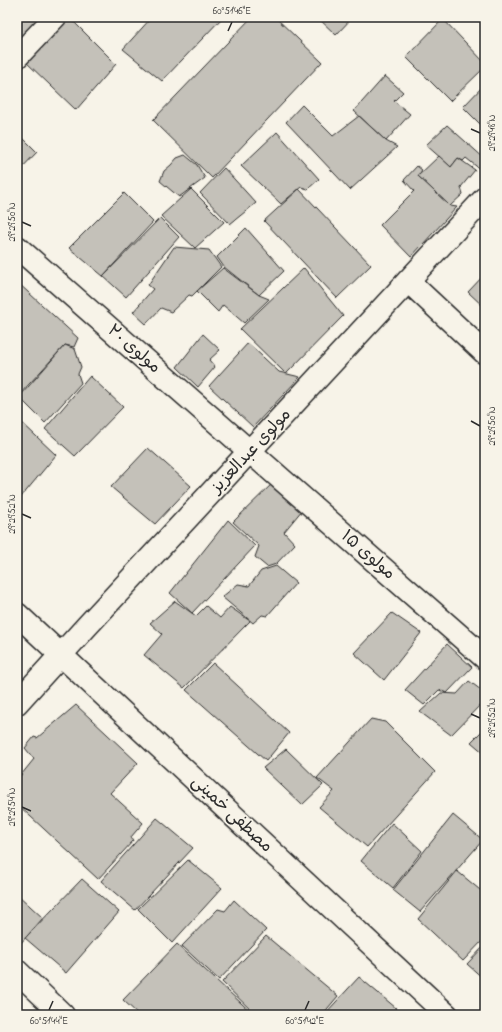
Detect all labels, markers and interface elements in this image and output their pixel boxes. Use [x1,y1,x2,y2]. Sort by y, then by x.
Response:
text: 60°51'46"E [213,4,251,19]
text: 29°29'48"N [485,114,500,151]
text: 29°29'50"N [5,202,20,241]
street label: مولوی ۲۰ [102,318,166,380]
street label: مولوی عبدالعزیز [204,403,297,501]
text: 29°29'50"N [485,406,500,445]
text: 29°29'52"N [5,494,20,534]
street label: مولوی ۱۵ [335,524,401,586]
text: 29°29'52"N [485,698,500,738]
street label: مصطفی خمینی [186,770,278,858]
text: 29°29'54"N [5,787,20,826]
text: 60°51'44"E [30,1014,68,1029]
text: 60°51'42"E [286,1014,324,1029]

